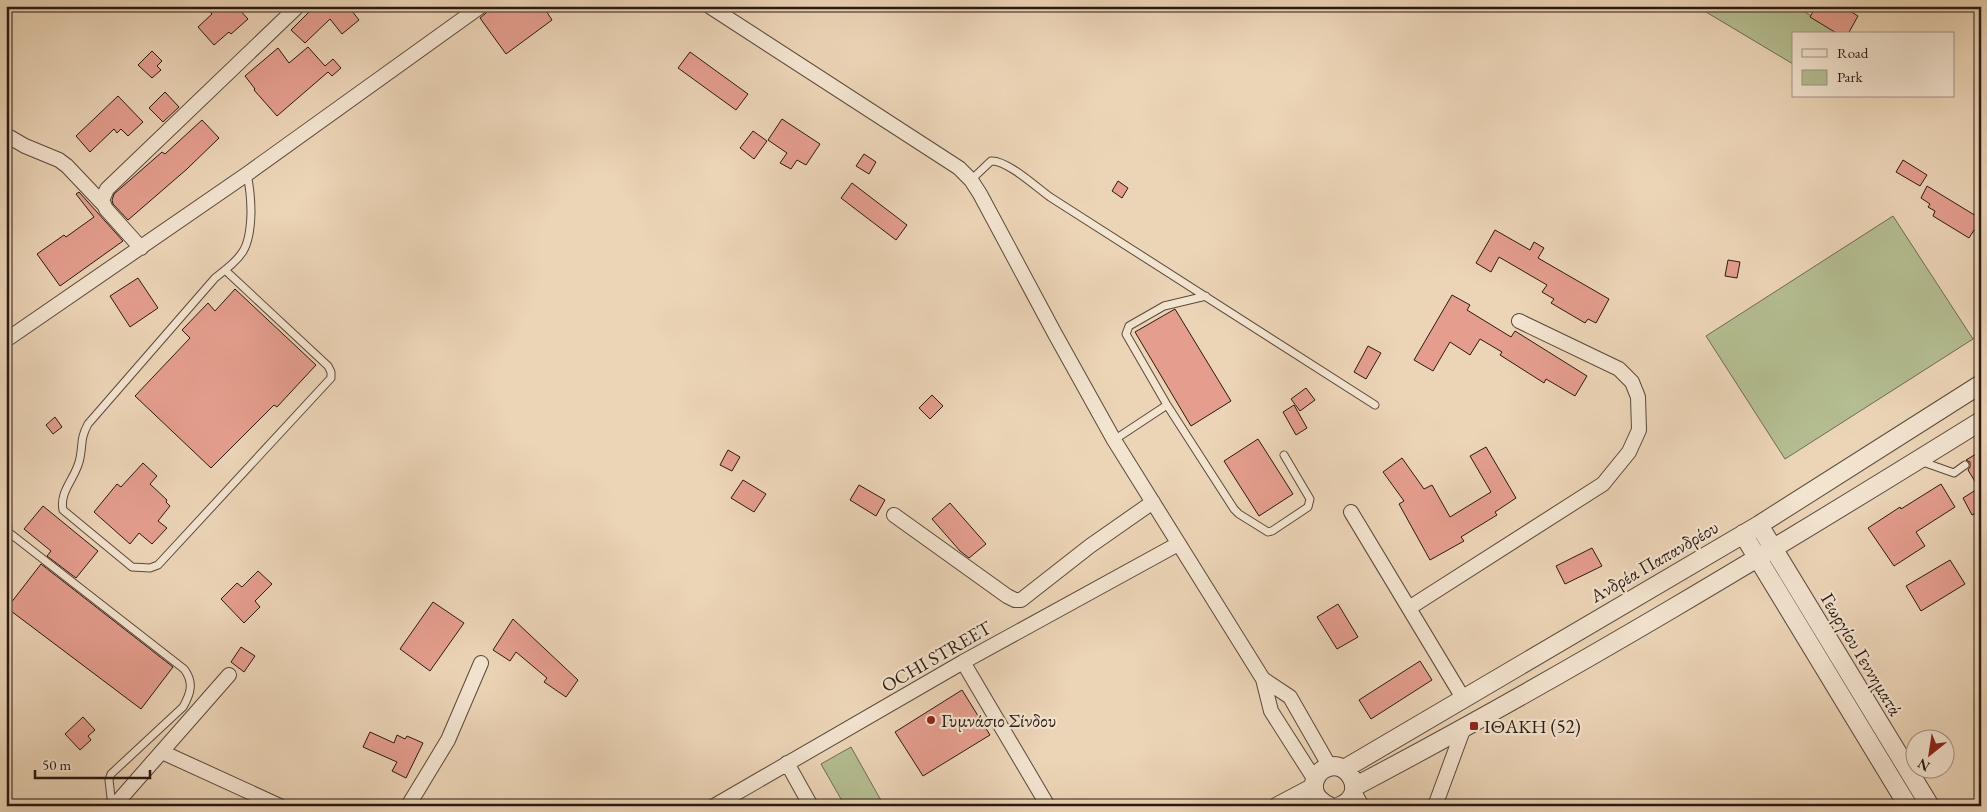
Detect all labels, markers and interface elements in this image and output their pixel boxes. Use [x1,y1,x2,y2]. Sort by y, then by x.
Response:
legend [1792,32,1954,98]
text: Road [1837,43,1869,62]
text: Park [1837,67,1864,86]
street label: Ανδρέα Παπανδρέου [1585,515,1723,609]
street label: Γεωργίου Γεννηματά [1815,588,1908,721]
street label: OCHI STREET [877,615,996,698]
place label: Γυμνάσιο Σίνδου [941,708,1056,733]
marker: Γυμνάσιο Σίνδου [925,714,937,726]
place label: ΙΘΑΚΗ (52) [1484,714,1581,739]
marker: ΙΘΑΚΗ (52) [1468,720,1480,732]
north arrow [1904,730,1954,780]
scale bar [35,747,150,779]
text: N [1914,754,1933,776]
text: 50 m [42,755,71,774]

